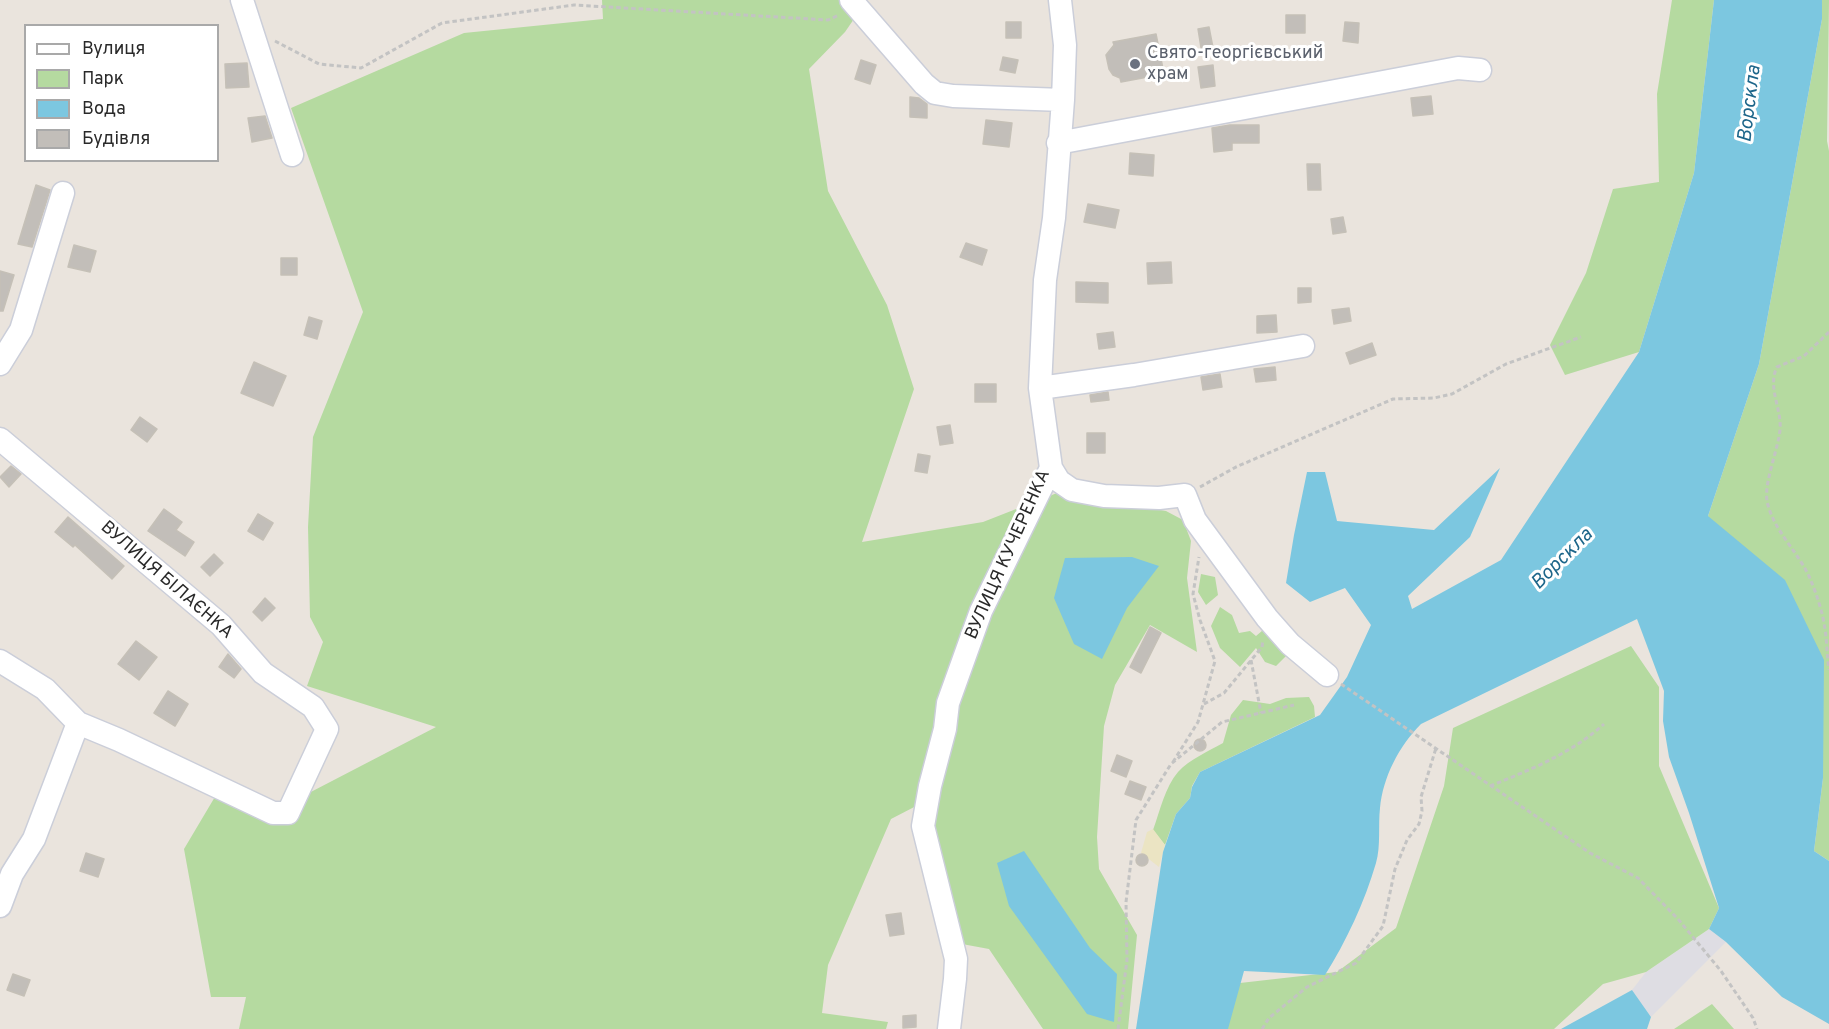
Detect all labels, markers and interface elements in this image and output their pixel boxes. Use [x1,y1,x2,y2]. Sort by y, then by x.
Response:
legend [24,24,219,162]
text: Вулиця [82,38,145,61]
place label: Свято-георгієвський храм [1147,43,1323,86]
marker: Свято-георгієвський храм [1128,57,1142,71]
water label: Ворскла [1734,64,1768,144]
text: Парк [82,68,124,91]
text: Вода [82,98,126,121]
text: Будівля [82,128,150,151]
street label: ВУЛИЦЯ КУЧЕРЕНКА [962,467,1056,643]
street label: ВУЛИЦЯ БІЛАЄНКА [95,518,237,644]
water label: Ворскла [1527,524,1599,596]

